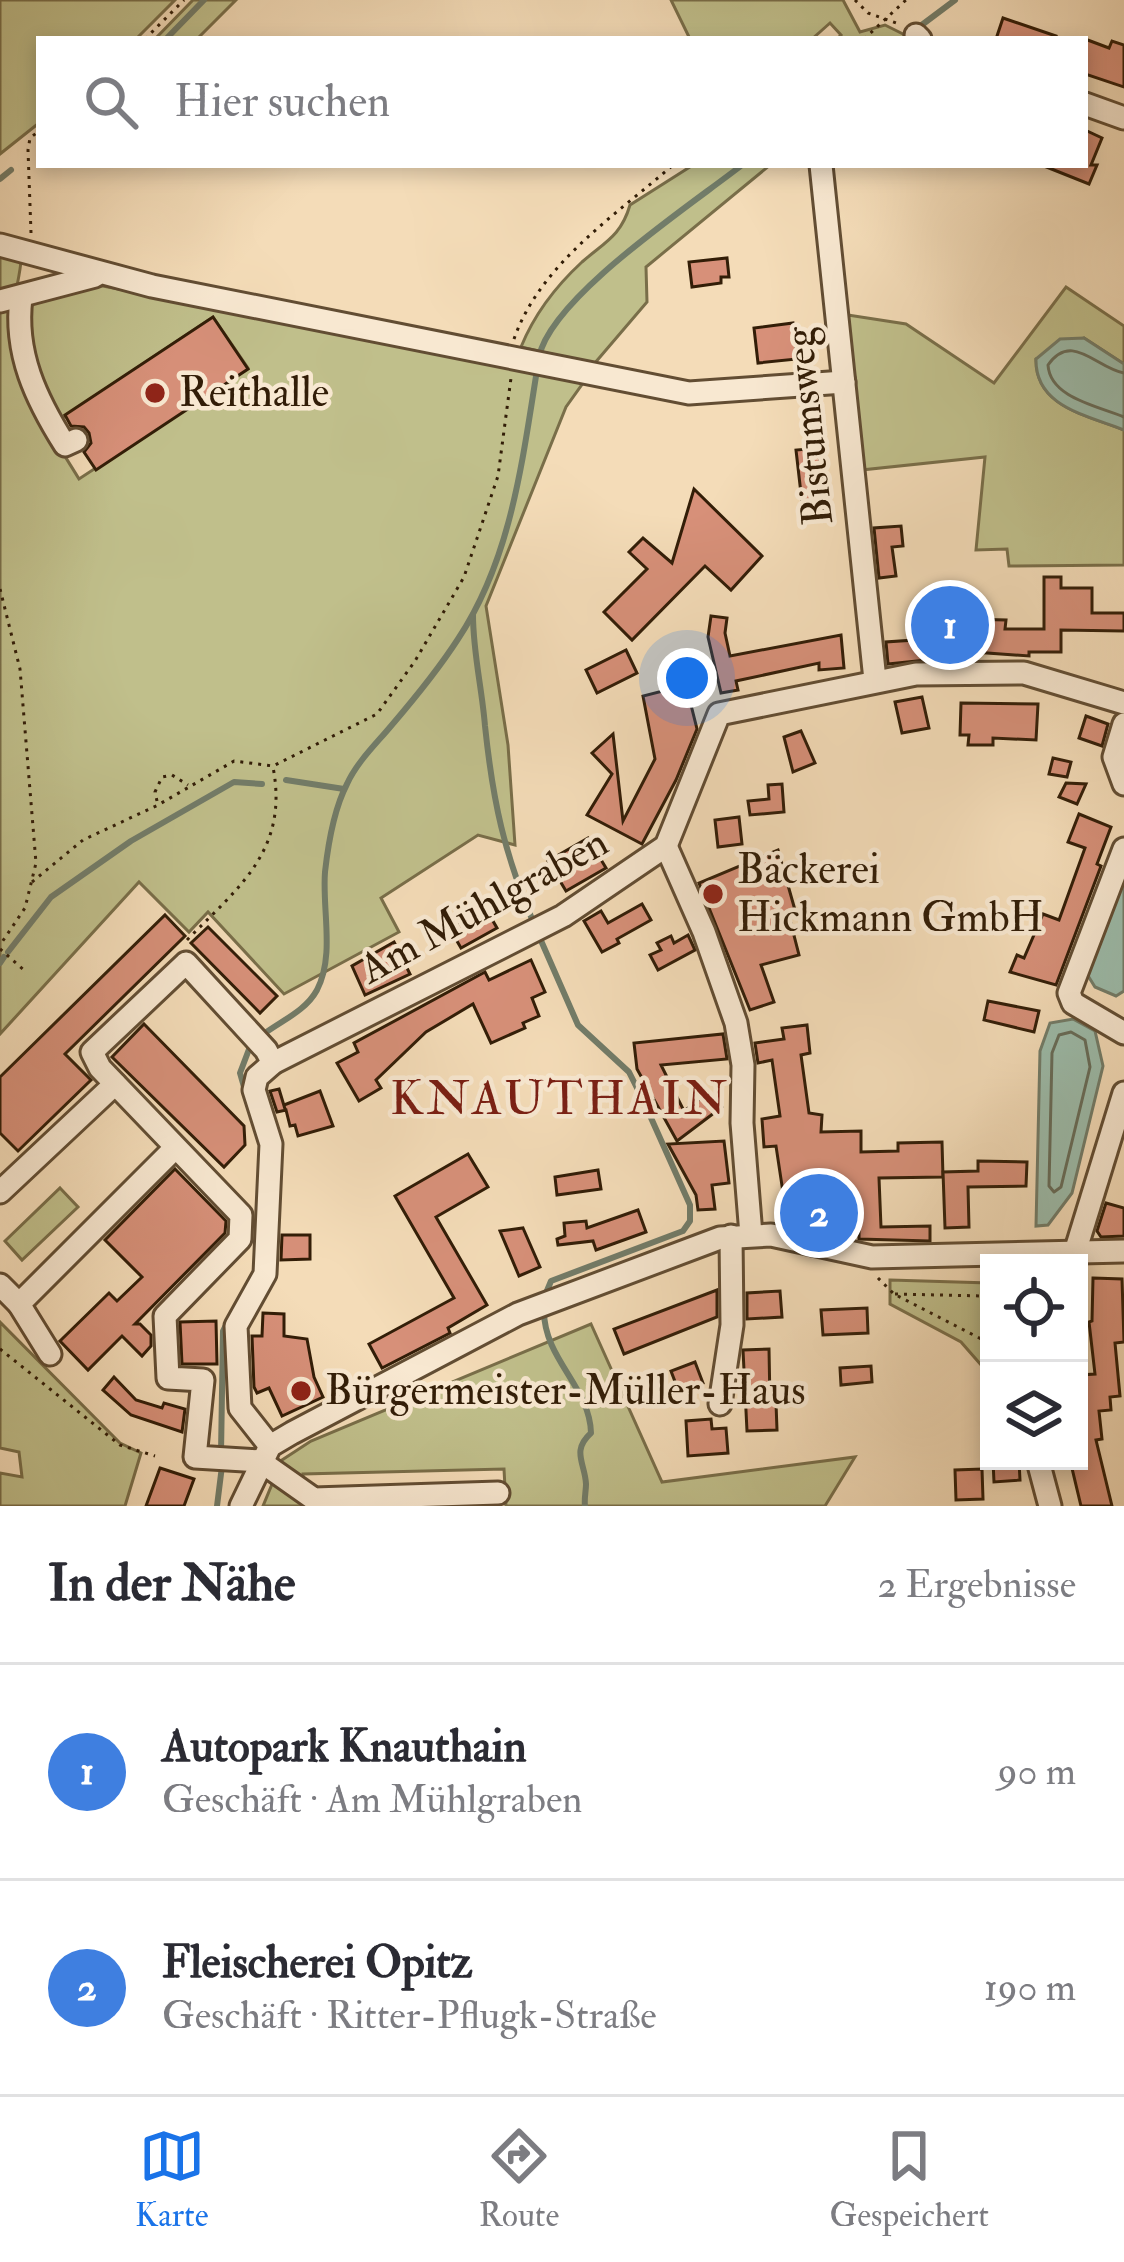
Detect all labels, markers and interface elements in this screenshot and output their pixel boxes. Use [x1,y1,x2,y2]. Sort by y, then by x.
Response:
search box [36,36,1088,168]
icon: search [78,69,144,135]
text: Hier suchen [174,74,390,130]
street label: Bistumsweg [773,323,845,528]
place label: Reithalle [179,367,329,419]
marker: Reithalle [142,380,168,406]
pin: 1 [911,580,989,670]
your location [657,648,717,708]
street label: Am Mühlgraben [350,816,617,996]
place label: Bäckerei Hickmann GmbH [737,844,1043,944]
marker: Bäckerei Hickmann GmbH [700,881,726,907]
district label: KNAUTHAIN [390,1069,730,1129]
pin: 2 [780,1168,858,1258]
map controls [980,1254,1088,1470]
button: locate [980,1254,1088,1362]
button: layers [980,1362,1088,1470]
place label: Bürgermeister-Müller-Haus [325,1365,806,1417]
marker: Bürgermeister-Müller-Haus [288,1378,314,1404]
text: In der Nähe [48,1552,295,1616]
text: 2 Ergebnisse [877,1560,1076,1609]
text: Autopark Knauthain [162,1719,527,1775]
text: 1 [80,1747,94,1796]
text: 90 m [998,1747,1076,1796]
text: Geschäft · Am Mühlgraben [162,1775,582,1824]
text: Fleischerei Opitz [162,1935,472,1991]
text: 2 [77,1963,97,2012]
text: 190 m [984,1963,1076,2012]
text: Geschäft · Ritter-Pflugk-Straße [162,1991,657,2040]
tab: Karte [135,2123,209,2236]
tab: Route [479,2123,559,2236]
tab: Gespeichert [830,2123,989,2236]

